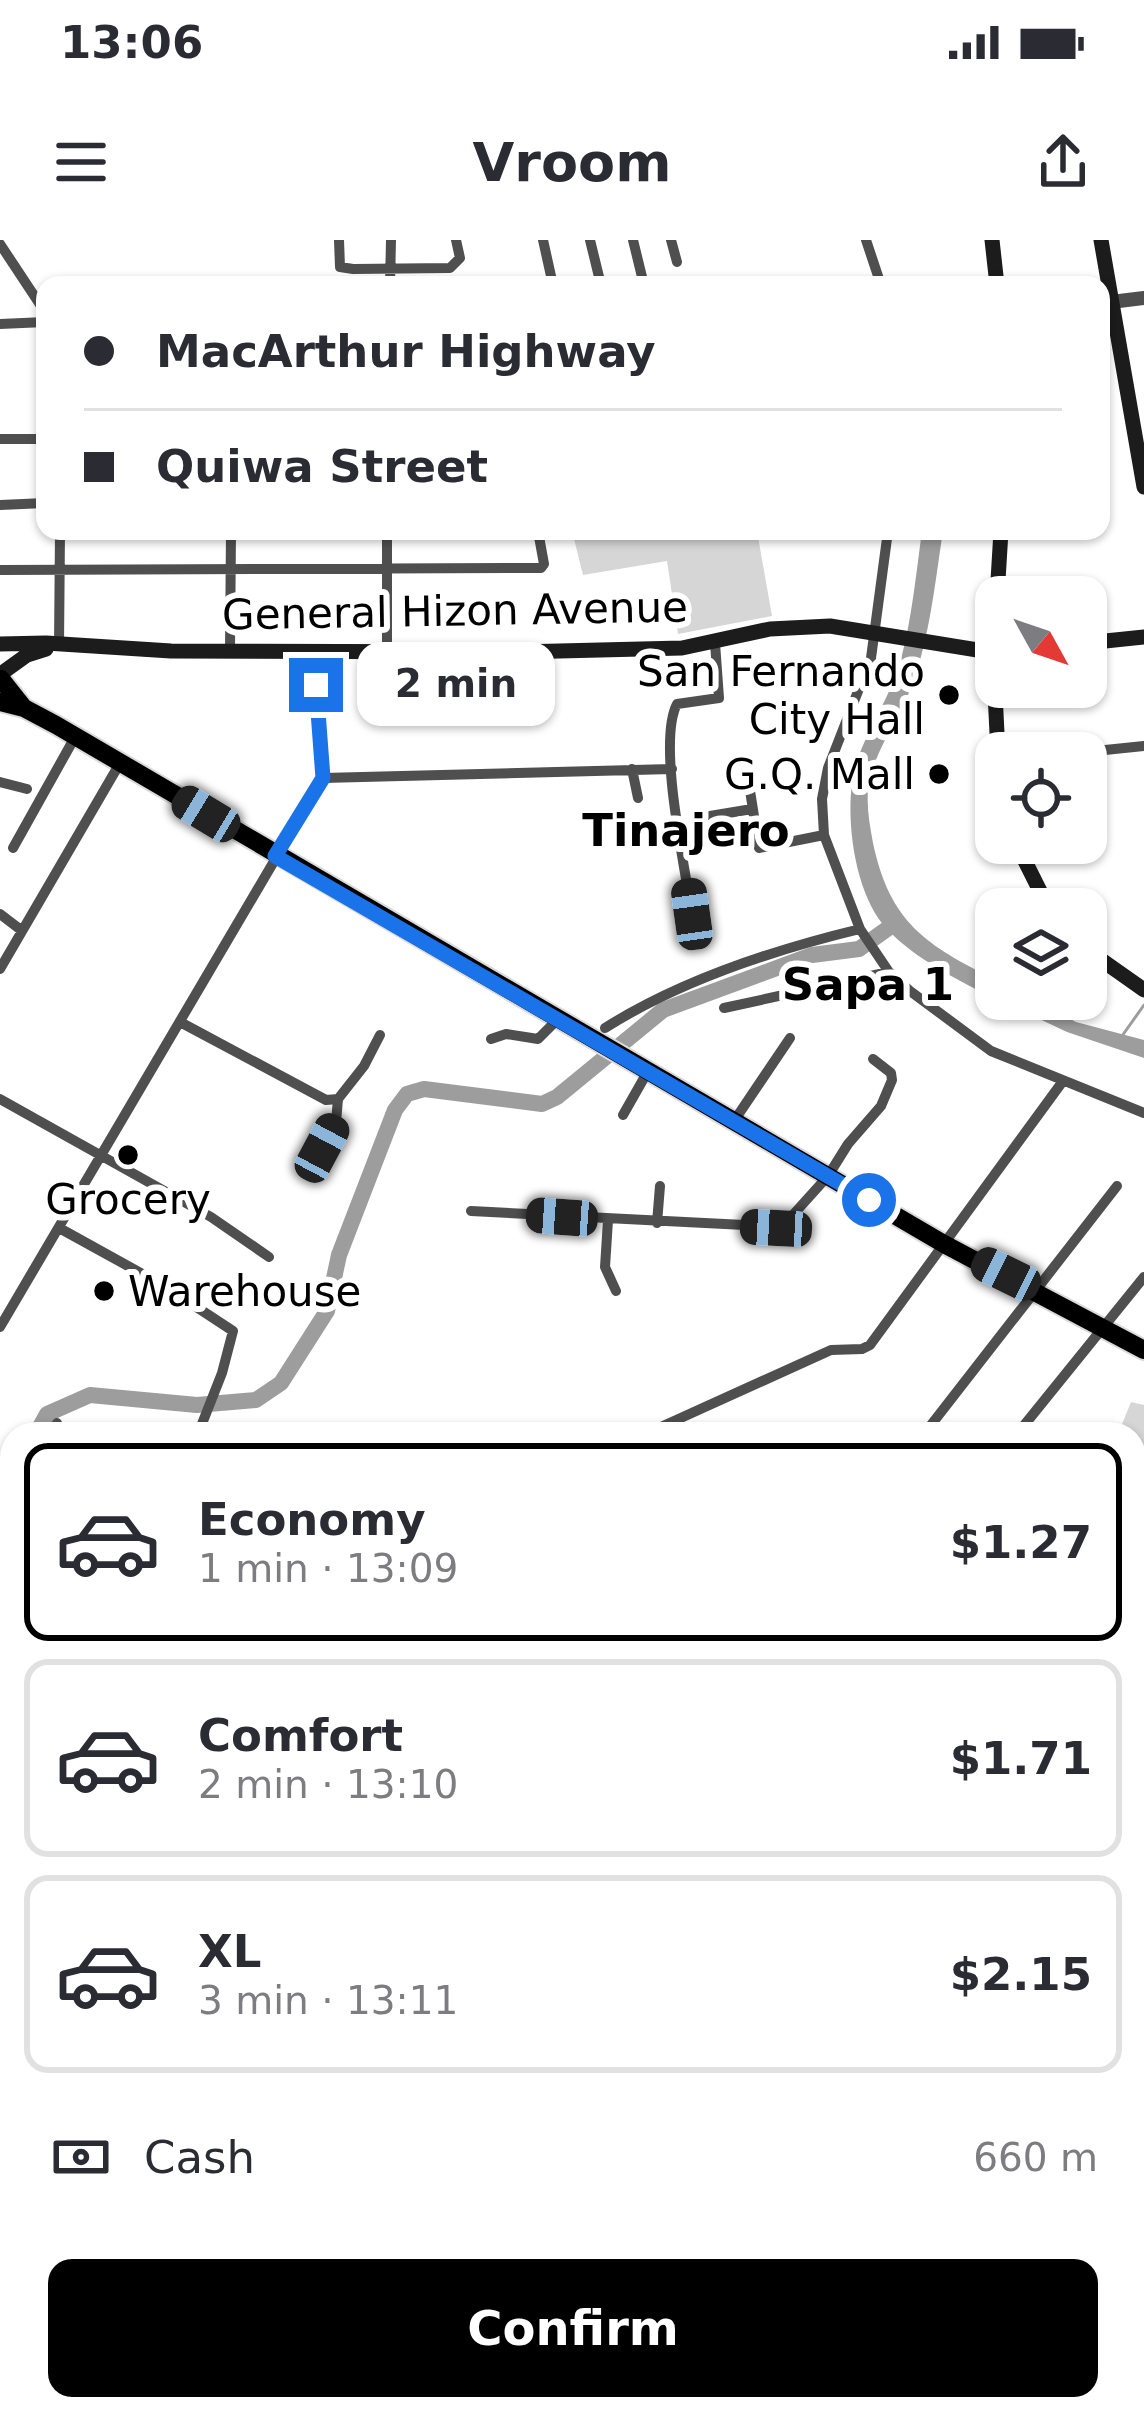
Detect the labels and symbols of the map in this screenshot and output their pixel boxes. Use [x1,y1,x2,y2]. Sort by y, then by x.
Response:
north arrow [975,576,1107,708]
street label: General Hizon Avenue [222,582,688,640]
callout: 2 min [358,643,556,727]
place label: San Fernando City Hall [637,647,925,744]
route end [289,658,343,712]
marker: San Fernando City Hall [936,682,962,708]
place label: G.Q. Mall [724,750,915,799]
marker: G.Q. Mall [926,761,952,787]
car [166,780,246,848]
district label: Tinajero [582,804,790,857]
car [669,876,715,952]
district label: Sapa 1 [782,958,954,1011]
car [289,1108,355,1188]
marker: Grocery [115,1142,141,1168]
route start [842,1173,896,1227]
place label: Grocery [45,1175,211,1224]
car [525,1197,599,1237]
car [739,1208,813,1248]
car [966,1242,1046,1306]
place label: Warehouse [128,1267,361,1316]
marker: Warehouse [91,1278,117,1304]

